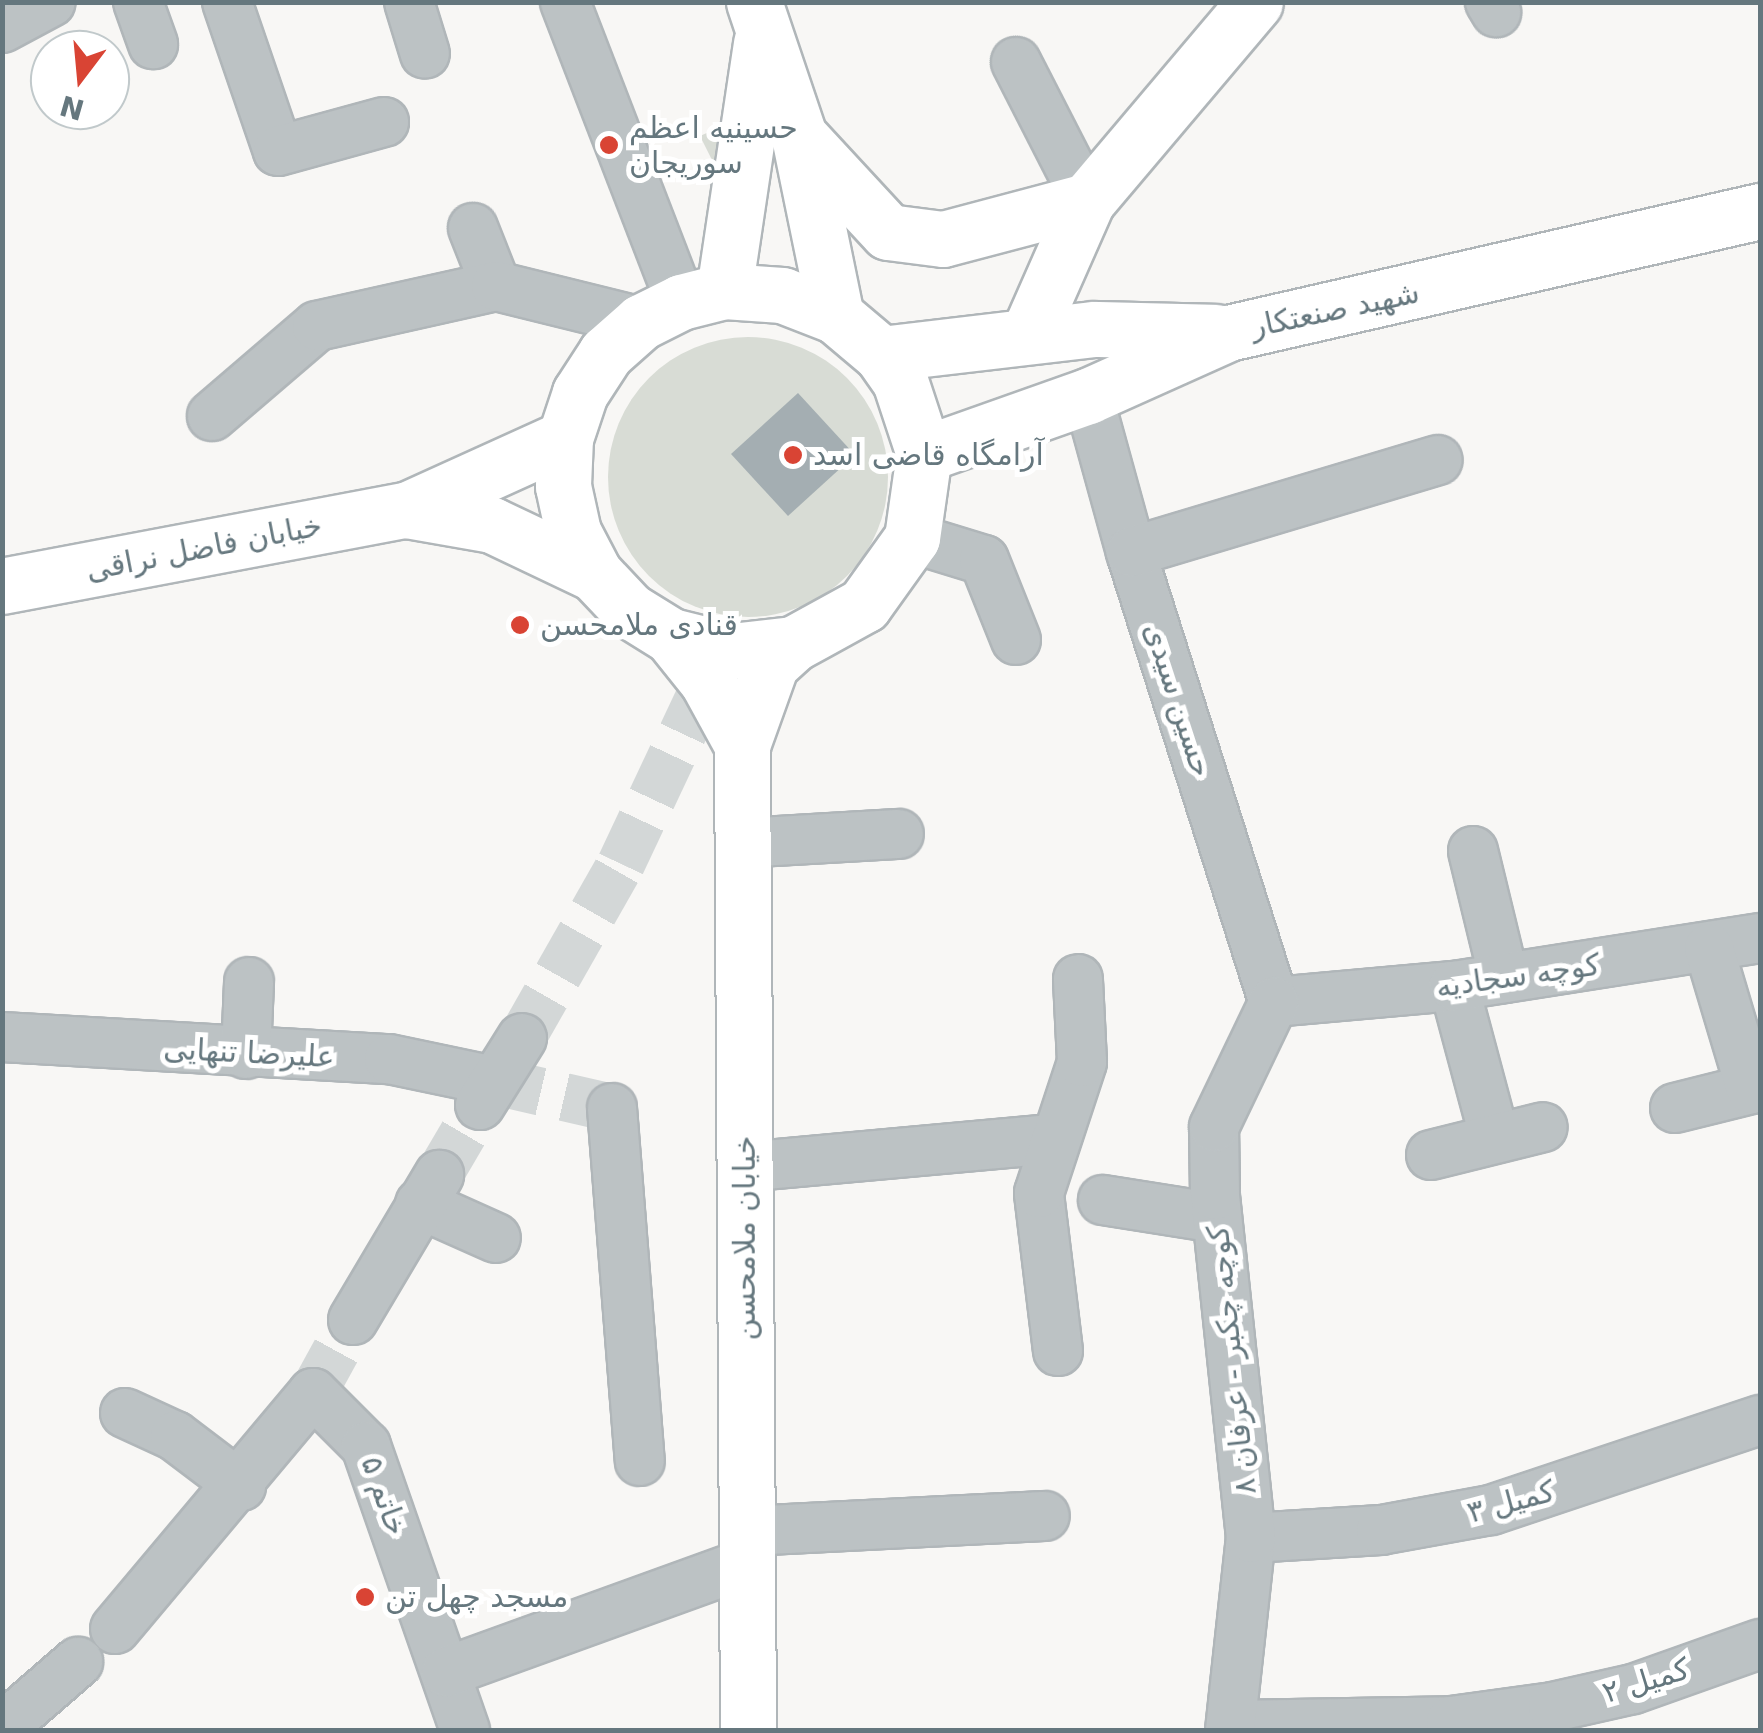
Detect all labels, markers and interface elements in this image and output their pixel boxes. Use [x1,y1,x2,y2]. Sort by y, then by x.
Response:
north arrow [30,30,130,130]
text: N [56,88,88,126]
place label: حسینیه اعظم سوریجان [629,110,798,180]
marker: حسینیه اعظم سوریجان [598,134,620,156]
street label: شهید صنعتکار [1247,275,1423,345]
place label: آرامگاه قاضی اسد [813,437,1044,473]
marker: آرامگاه قاضی اسد [782,444,804,466]
street label: خیابان فاضل نراقی [83,507,325,589]
place label: قنادی ملامحسن [540,607,738,643]
marker: قنادی ملامحسن [509,614,531,636]
street label: حسین سیدی [1136,618,1220,782]
street label: کوچه سجادیه [1434,947,1602,1005]
street label: علیرضا تنهایی [163,1031,335,1075]
street label: خیابان ملامحسن [727,1136,763,1340]
street label: کوچه چکبر - عرفان ۸ [1200,1224,1264,1496]
street label: خاتم ۵ [353,1451,415,1541]
street label: کمیل ۳ [1463,1473,1559,1531]
place label: مسجد چهل تن [385,1579,568,1615]
marker: مسجد چهل تن [354,1586,376,1608]
street label: کمیل ۲ [1598,1651,1694,1711]

